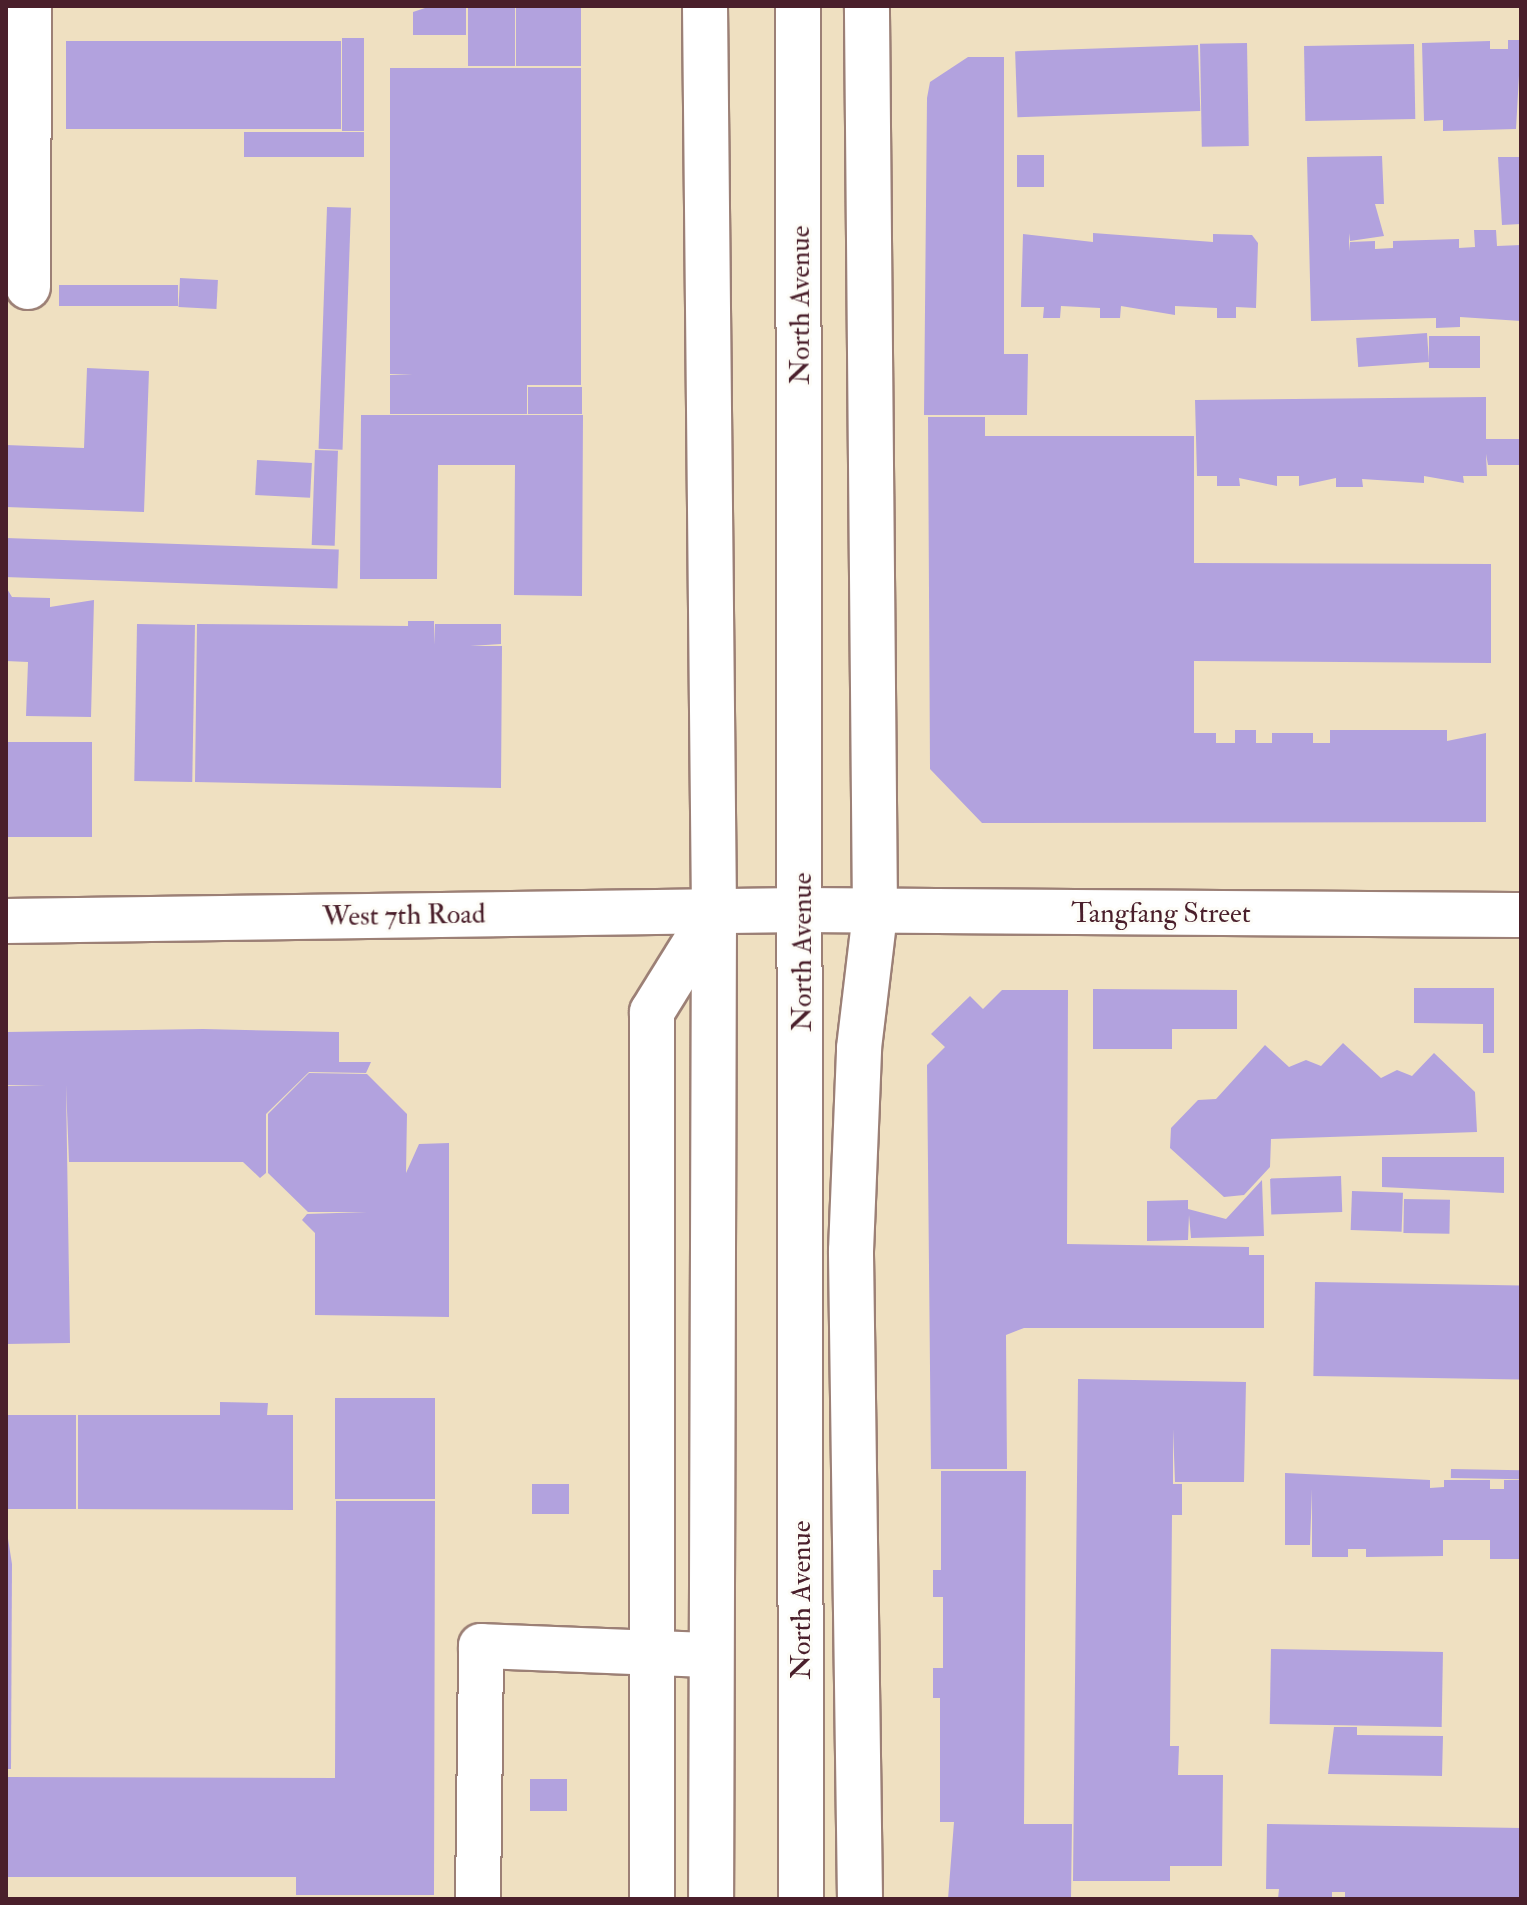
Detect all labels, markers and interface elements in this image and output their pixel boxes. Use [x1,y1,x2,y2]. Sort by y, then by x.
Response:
street label: North Avenue [784,225,818,385]
street label: North Avenue [786,872,820,1032]
street label: Tangfang Street [1071,897,1251,931]
street label: West 7th Road [322,898,486,934]
street label: North Avenue [785,1520,819,1680]

